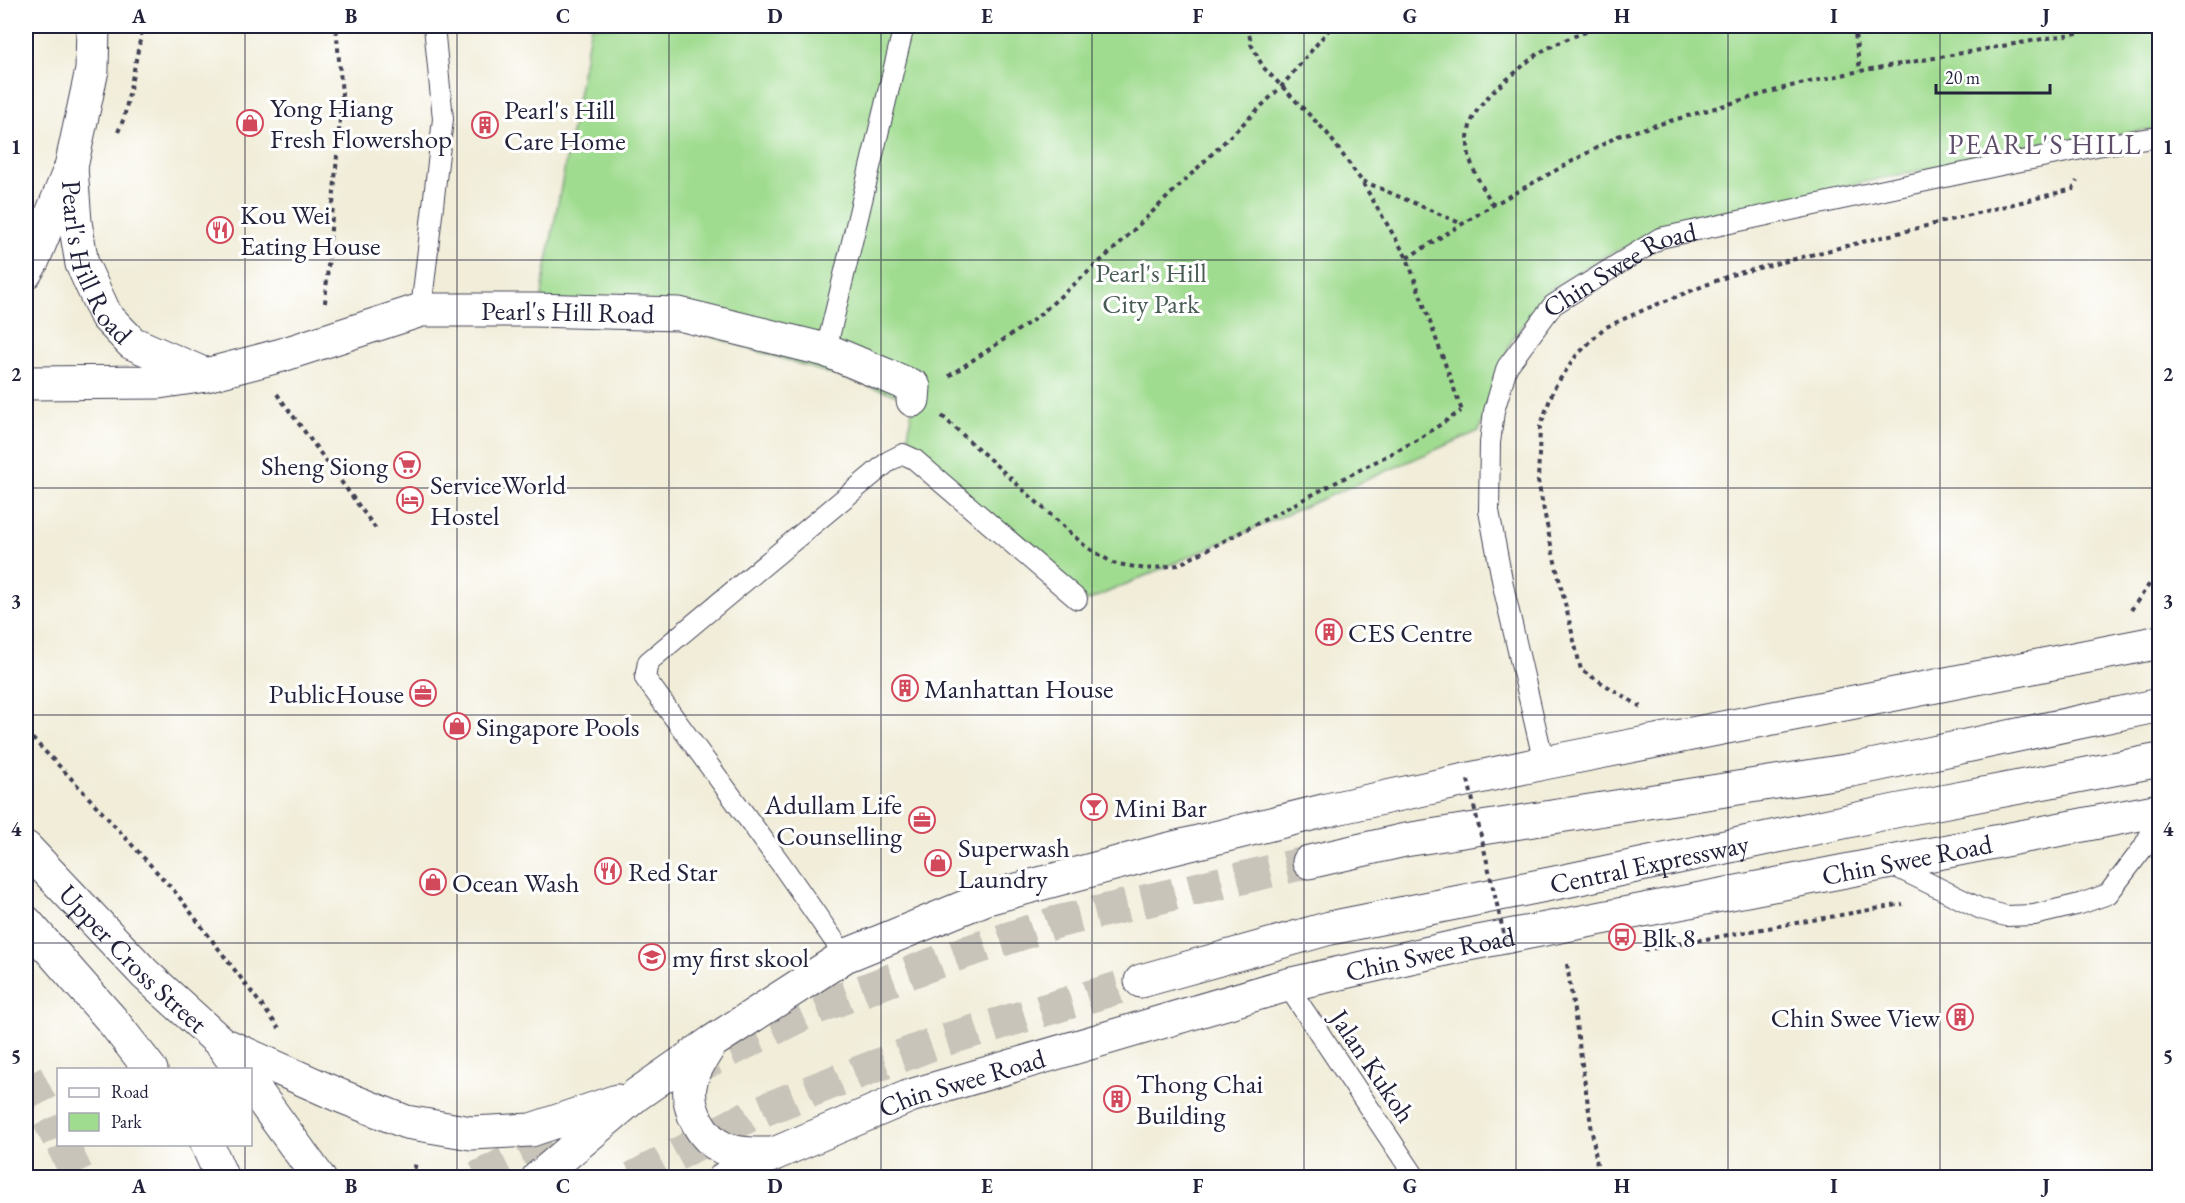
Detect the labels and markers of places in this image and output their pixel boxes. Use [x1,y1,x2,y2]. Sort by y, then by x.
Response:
place label: Yong Hiang Fresh Flowershop [270,90,452,156]
place label: Pearl's Hill Care Home [504,92,626,158]
shop icon: Yong Hiang Fresh Flowershop [235,108,265,138]
building icon: Pearl's Hill Care Home [470,110,500,140]
place label: Kou Wei Eating House [240,197,381,263]
restaurant icon: Kou Wei Eating House [205,215,235,245]
place label: Sheng Siong [261,448,388,483]
supermarket icon: Sheng Siong [392,450,422,480]
place label: ServiceWorld Hostel [430,467,566,533]
hotel icon: ServiceWorld Hostel [395,485,425,515]
place label: CES Centre [1348,615,1472,650]
building icon: CES Centre [1314,617,1344,647]
place label: Manhattan House [924,671,1114,706]
building icon: Manhattan House [890,673,920,703]
place label: PublicHouse [269,676,404,711]
office icon: PublicHouse [408,678,438,708]
place label: Singapore Pools [476,709,639,744]
shop icon: Singapore Pools [442,711,472,741]
place label: Adullam Life Counselling [763,787,902,853]
place label: Mini Bar [1114,790,1207,825]
bar icon: Mini Bar [1079,792,1109,822]
office icon: Adullam Life Counselling [907,805,937,835]
place label: Superwash Laundry [958,830,1070,896]
shop icon: Superwash Laundry [923,848,953,878]
place label: Red Star [628,854,717,889]
restaurant icon: Red Star [593,856,623,886]
place label: Ocean Wash [452,865,580,900]
shop icon: Ocean Wash [418,867,448,897]
place label: Blk 8 [1642,920,1695,955]
bus stop icon: Blk 8 [1607,922,1637,952]
place label: my first skool [672,940,809,975]
school or university icon: my first skool [637,942,667,972]
place label: Chin Swee View [1771,1000,1941,1035]
building icon: Chin Swee View [1945,1002,1975,1032]
place label: Thong Chai Building [1136,1066,1264,1132]
building icon: Thong Chai Building [1102,1084,1132,1114]

